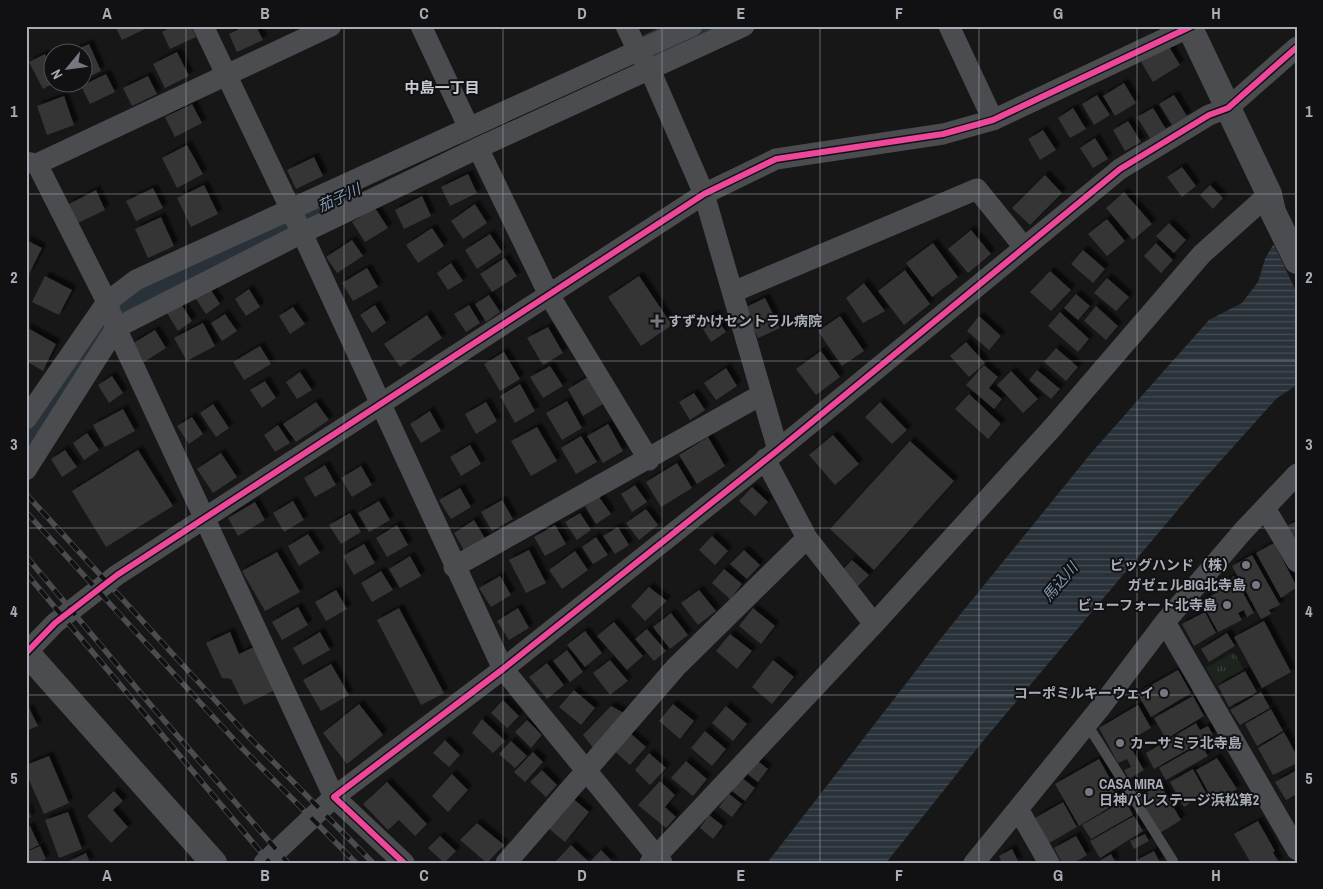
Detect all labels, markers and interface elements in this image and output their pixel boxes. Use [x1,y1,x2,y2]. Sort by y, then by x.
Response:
text: A [102,2,112,24]
text: B [260,2,270,24]
text: C [419,2,429,24]
text: D [577,2,587,24]
text: E [737,2,746,24]
text: F [895,2,903,24]
text: G [1053,2,1063,24]
text: H [1211,2,1221,24]
north arrow [42,42,92,92]
text: N [47,66,67,82]
district label: 中島一丁目 [404,77,480,98]
text: 1 [10,100,18,122]
text: 1 [1305,100,1313,122]
water label: 茄子川 [314,178,365,217]
text: 2 [10,266,18,288]
text: 2 [1305,266,1313,288]
place label: すずかけセントラル病院 [668,312,822,330]
marker: すずかけセントラル病院 [650,314,664,328]
text: 3 [10,433,18,455]
text: 3 [1305,433,1313,455]
water label: 馬込川 [1037,556,1083,606]
place label: ビッグハンド（株） [1110,556,1236,574]
marker: ビッグハンド（株） [1240,559,1252,571]
place label: ガゼェルBIG北寺島 [1128,576,1246,594]
marker: ガゼェルBIG北寺島 [1250,579,1262,591]
place label: ビューフォート北寺島 [1078,596,1217,614]
marker: ビューフォート北寺島 [1221,599,1233,611]
text: 4 [10,600,18,622]
text: 4 [1305,600,1313,622]
place label: コーポミルキーウェイ [1014,684,1154,702]
marker: コーポミルキーウェイ [1158,687,1170,699]
place label: カーサミラ北寺島 [1130,734,1242,752]
marker: カーサミラ北寺島 [1114,737,1126,749]
text: 5 [10,767,18,789]
text: 5 [1305,767,1313,789]
place label: CASA MIRA 日神パレステージ浜松第2 [1099,775,1259,809]
marker: CASA MIRA 日神パレステージ浜松第2 [1083,786,1095,798]
text: A [102,864,112,886]
text: B [260,864,270,886]
text: C [419,864,429,886]
text: D [577,864,587,886]
text: E [737,864,746,886]
text: F [895,864,903,886]
text: G [1053,864,1063,886]
text: H [1211,864,1221,886]

